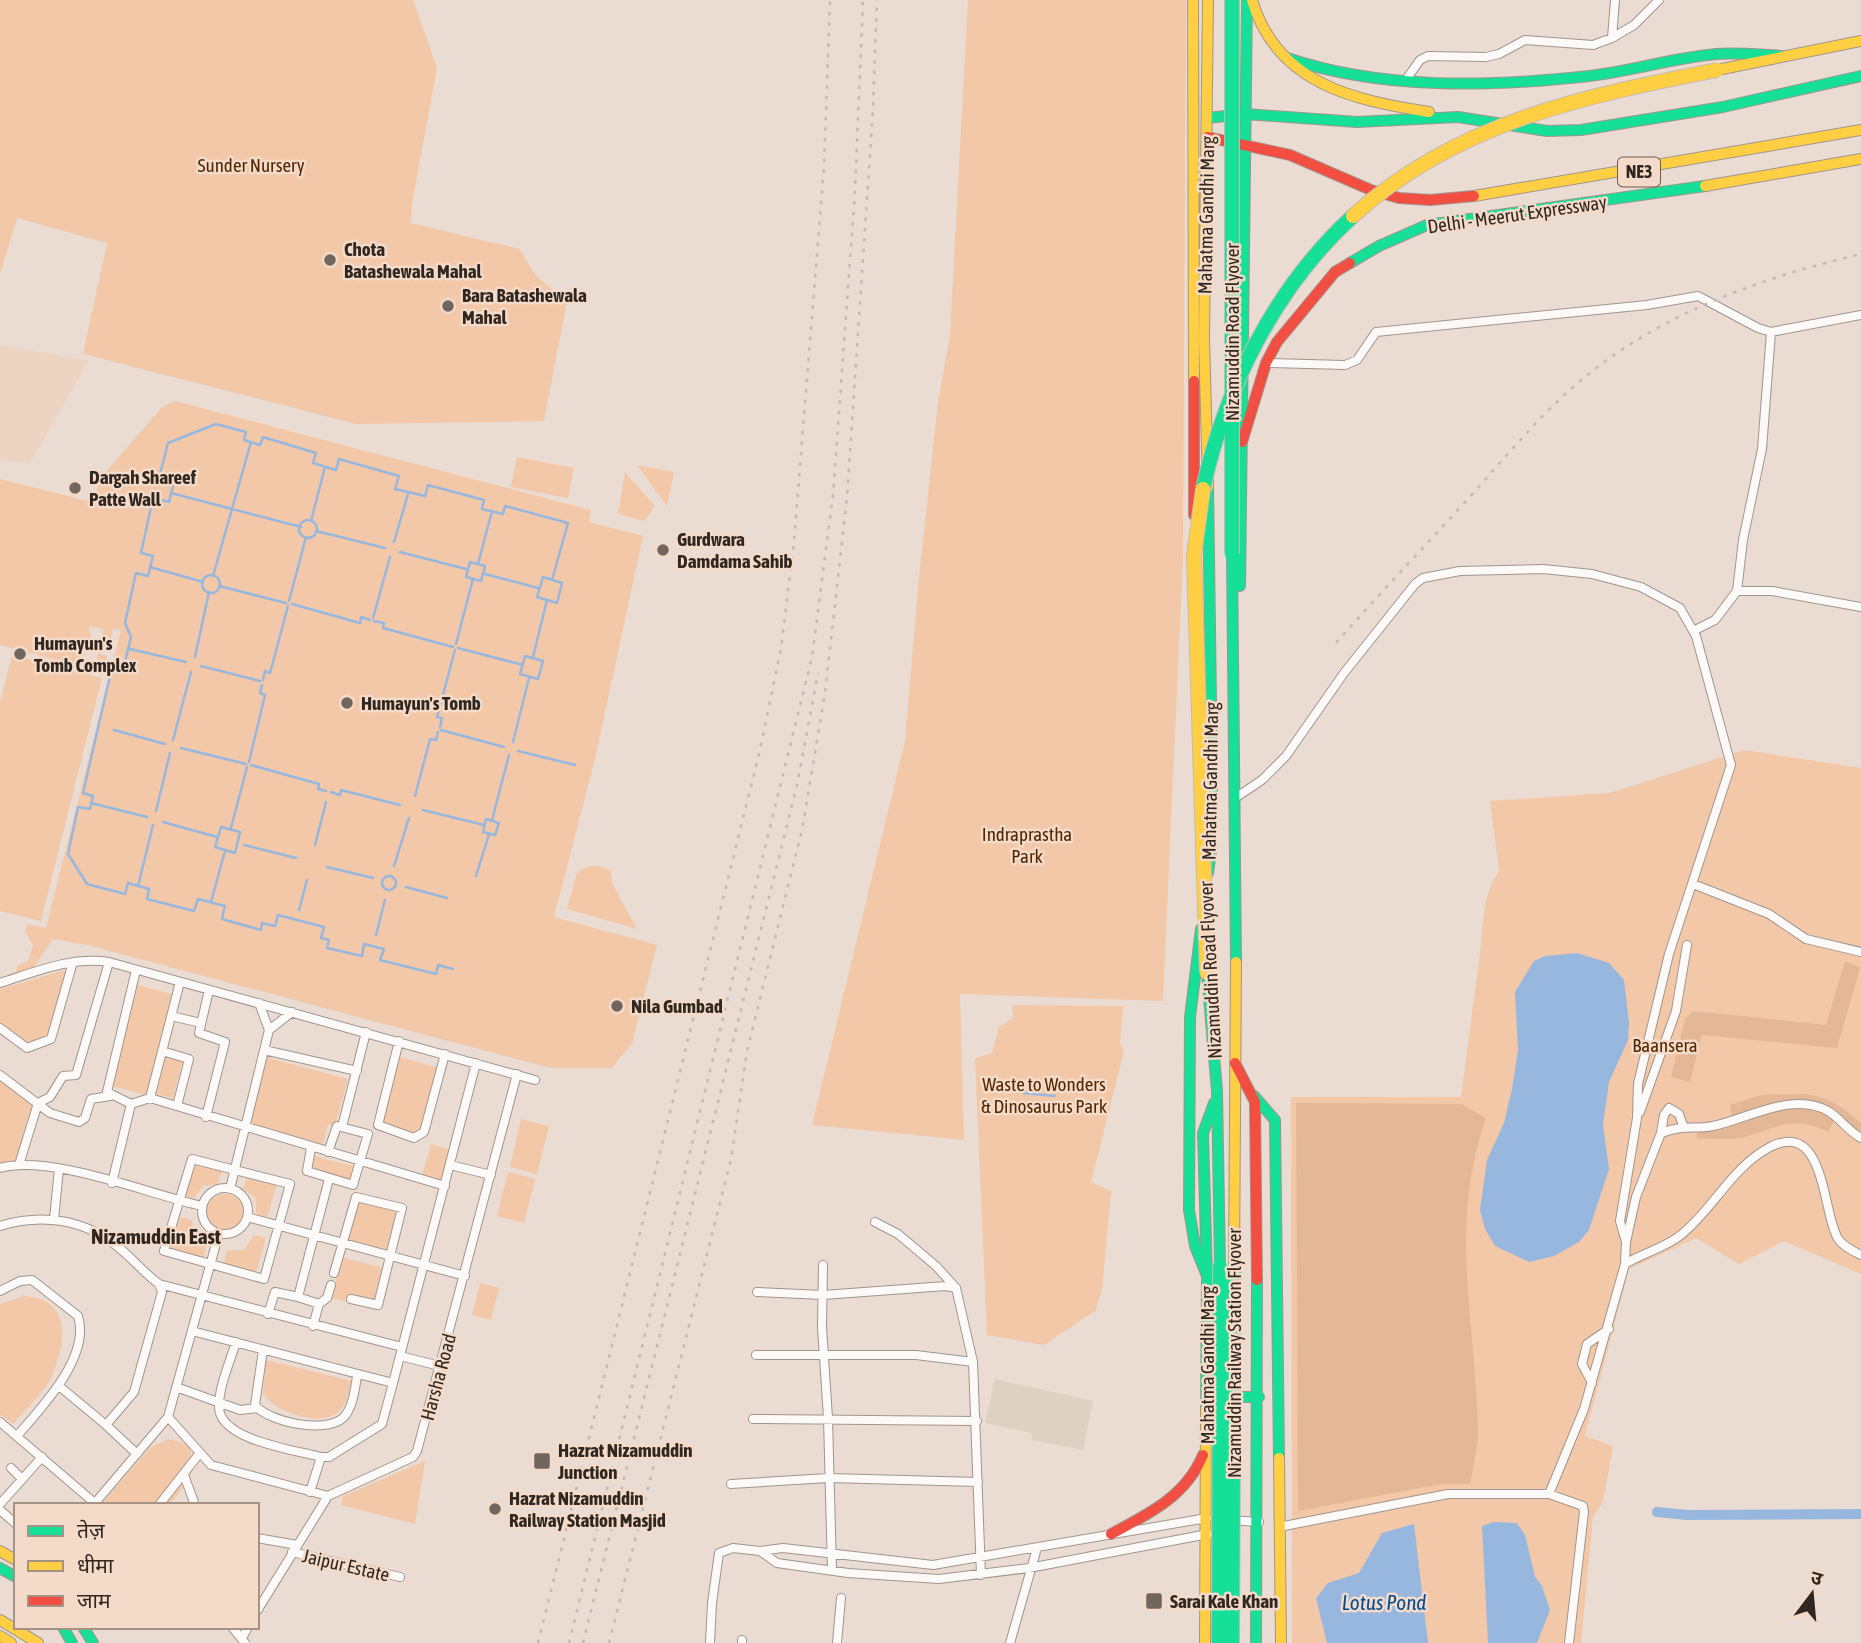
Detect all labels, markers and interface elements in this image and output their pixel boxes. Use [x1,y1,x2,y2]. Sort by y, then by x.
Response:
street label: Mahatma Gandhi Marg [1194,135,1218,294]
park label: Sunder Nursery [198,154,305,176]
road number: NE3 [1618,158,1660,187]
street label: Delhi - Meerut Expressway [1426,191,1608,237]
place label: Chota Batashewala Mahal [344,238,483,282]
street label: Nizamuddin Road Flyover [1221,243,1243,421]
marker: Chota Batashewala Mahal [322,252,338,268]
place label: Bara Batashewala Mahal [462,284,587,328]
marker: Bara Batashewala Mahal [440,298,456,314]
place label: Dargah Shareef Patte Wall [89,466,197,510]
marker: Dargah Shareef Patte Wall [67,480,83,496]
place label: Gurdwara Damdama Sahib [677,528,793,572]
marker: Gurdwara Damdama Sahib [655,542,671,558]
place label: Humayun's Tomb Complex [34,632,137,676]
marker: Humayun's Tomb Complex [12,646,28,662]
place label: Humayun's Tomb [361,692,481,714]
marker: Humayun's Tomb [339,695,355,711]
street label: Mahatma Gandhi Marg [1198,701,1222,860]
park label: Indraprastha Park [982,823,1072,867]
street label: Nizamuddin Road Flyover [1194,880,1226,1059]
place label: Nila Gumbad [631,995,723,1017]
marker: Nila Gumbad [609,998,625,1014]
park label: Baansera [1632,1034,1698,1056]
park label: Waste to Wonders & Dinosaurus Park [981,1073,1108,1117]
district label: Nizamuddin East [91,1224,221,1248]
street label: Nizamuddin Railway Station Flyover [1223,1228,1245,1478]
street label: Mahatma Gandhi Marg [1196,1285,1218,1444]
street label: Harsha Road [416,1331,460,1423]
place label: Hazrat Nizamuddin Junction [557,1439,693,1483]
marker: Hazrat Nizamuddin Junction [532,1451,552,1471]
place label: Hazrat Nizamuddin Railway Station Masjid [509,1487,666,1531]
marker: Hazrat Nizamuddin Railway Station Masjid [487,1501,503,1517]
legend [14,1503,259,1629]
text: तेज़ [77,1518,105,1542]
street label: Jaipur Estate [300,1544,392,1586]
text: धीमा [77,1553,114,1577]
north arrow [1777,1559,1847,1629]
text: उ [1808,1566,1826,1590]
text: जाम [77,1588,111,1612]
place label: Sarai Kale Khan [1170,1590,1278,1612]
water label: Lotus Pond [1342,1590,1426,1614]
marker: Sarai Kale Khan [1144,1591,1164,1611]

